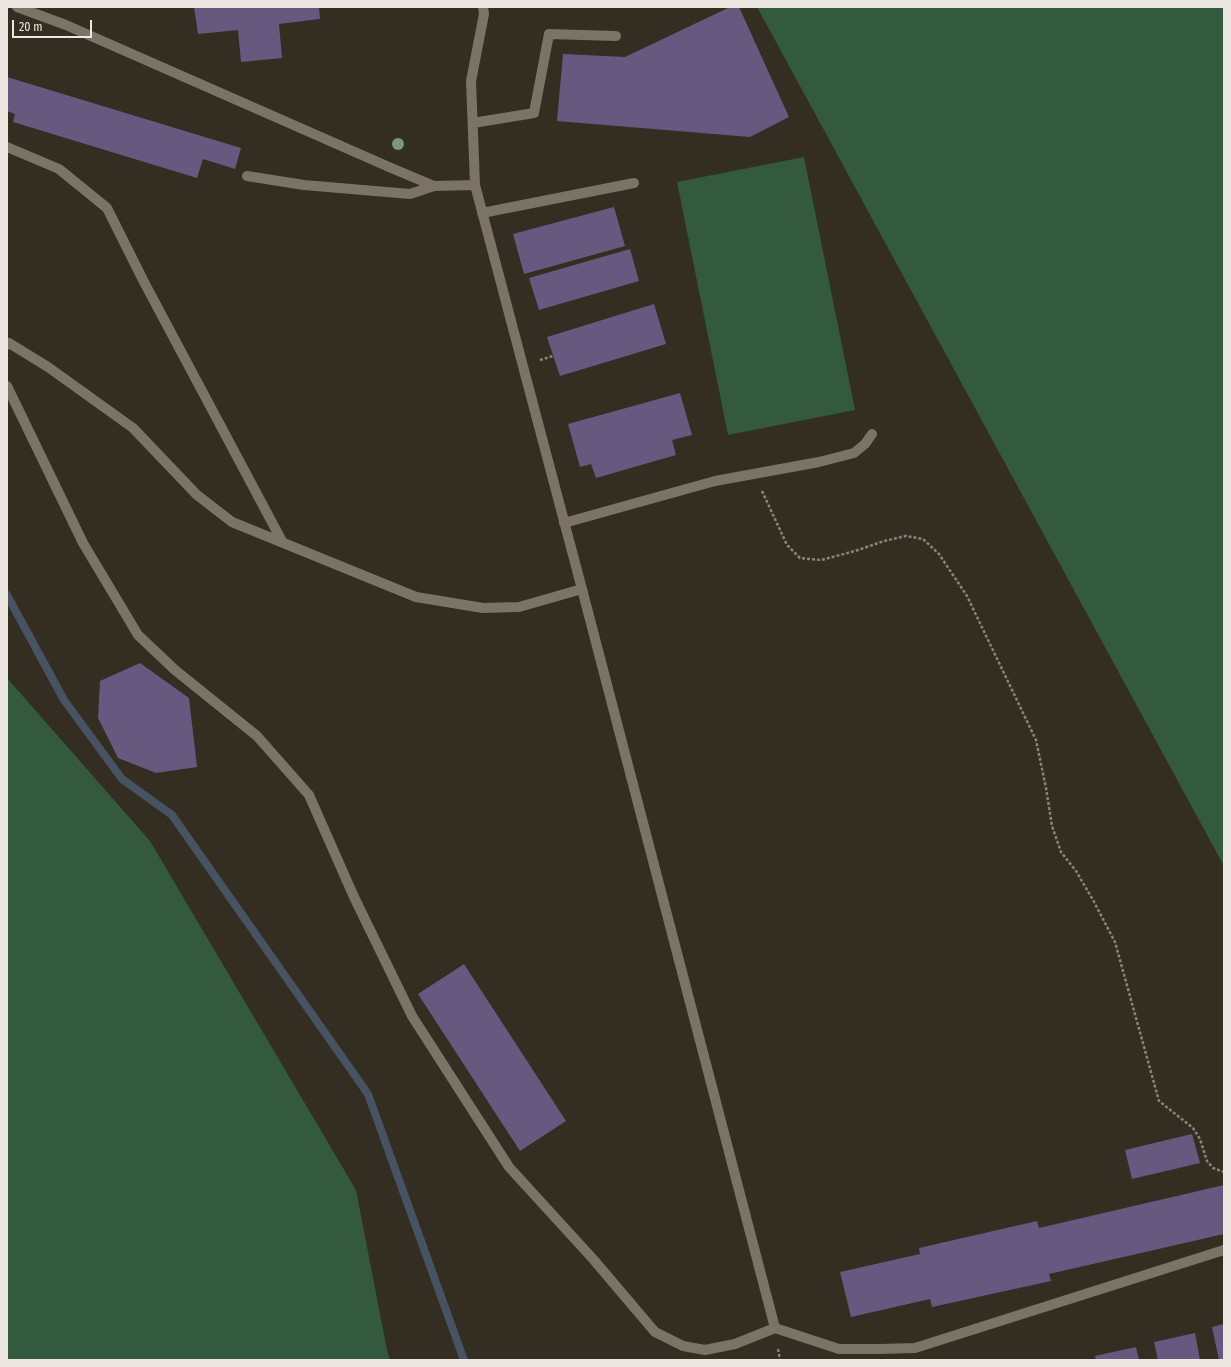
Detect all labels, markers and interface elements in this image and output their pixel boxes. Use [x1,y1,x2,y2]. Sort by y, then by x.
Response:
scale bar [14,12,94,38]
text: 20 m [19,20,43,34]

